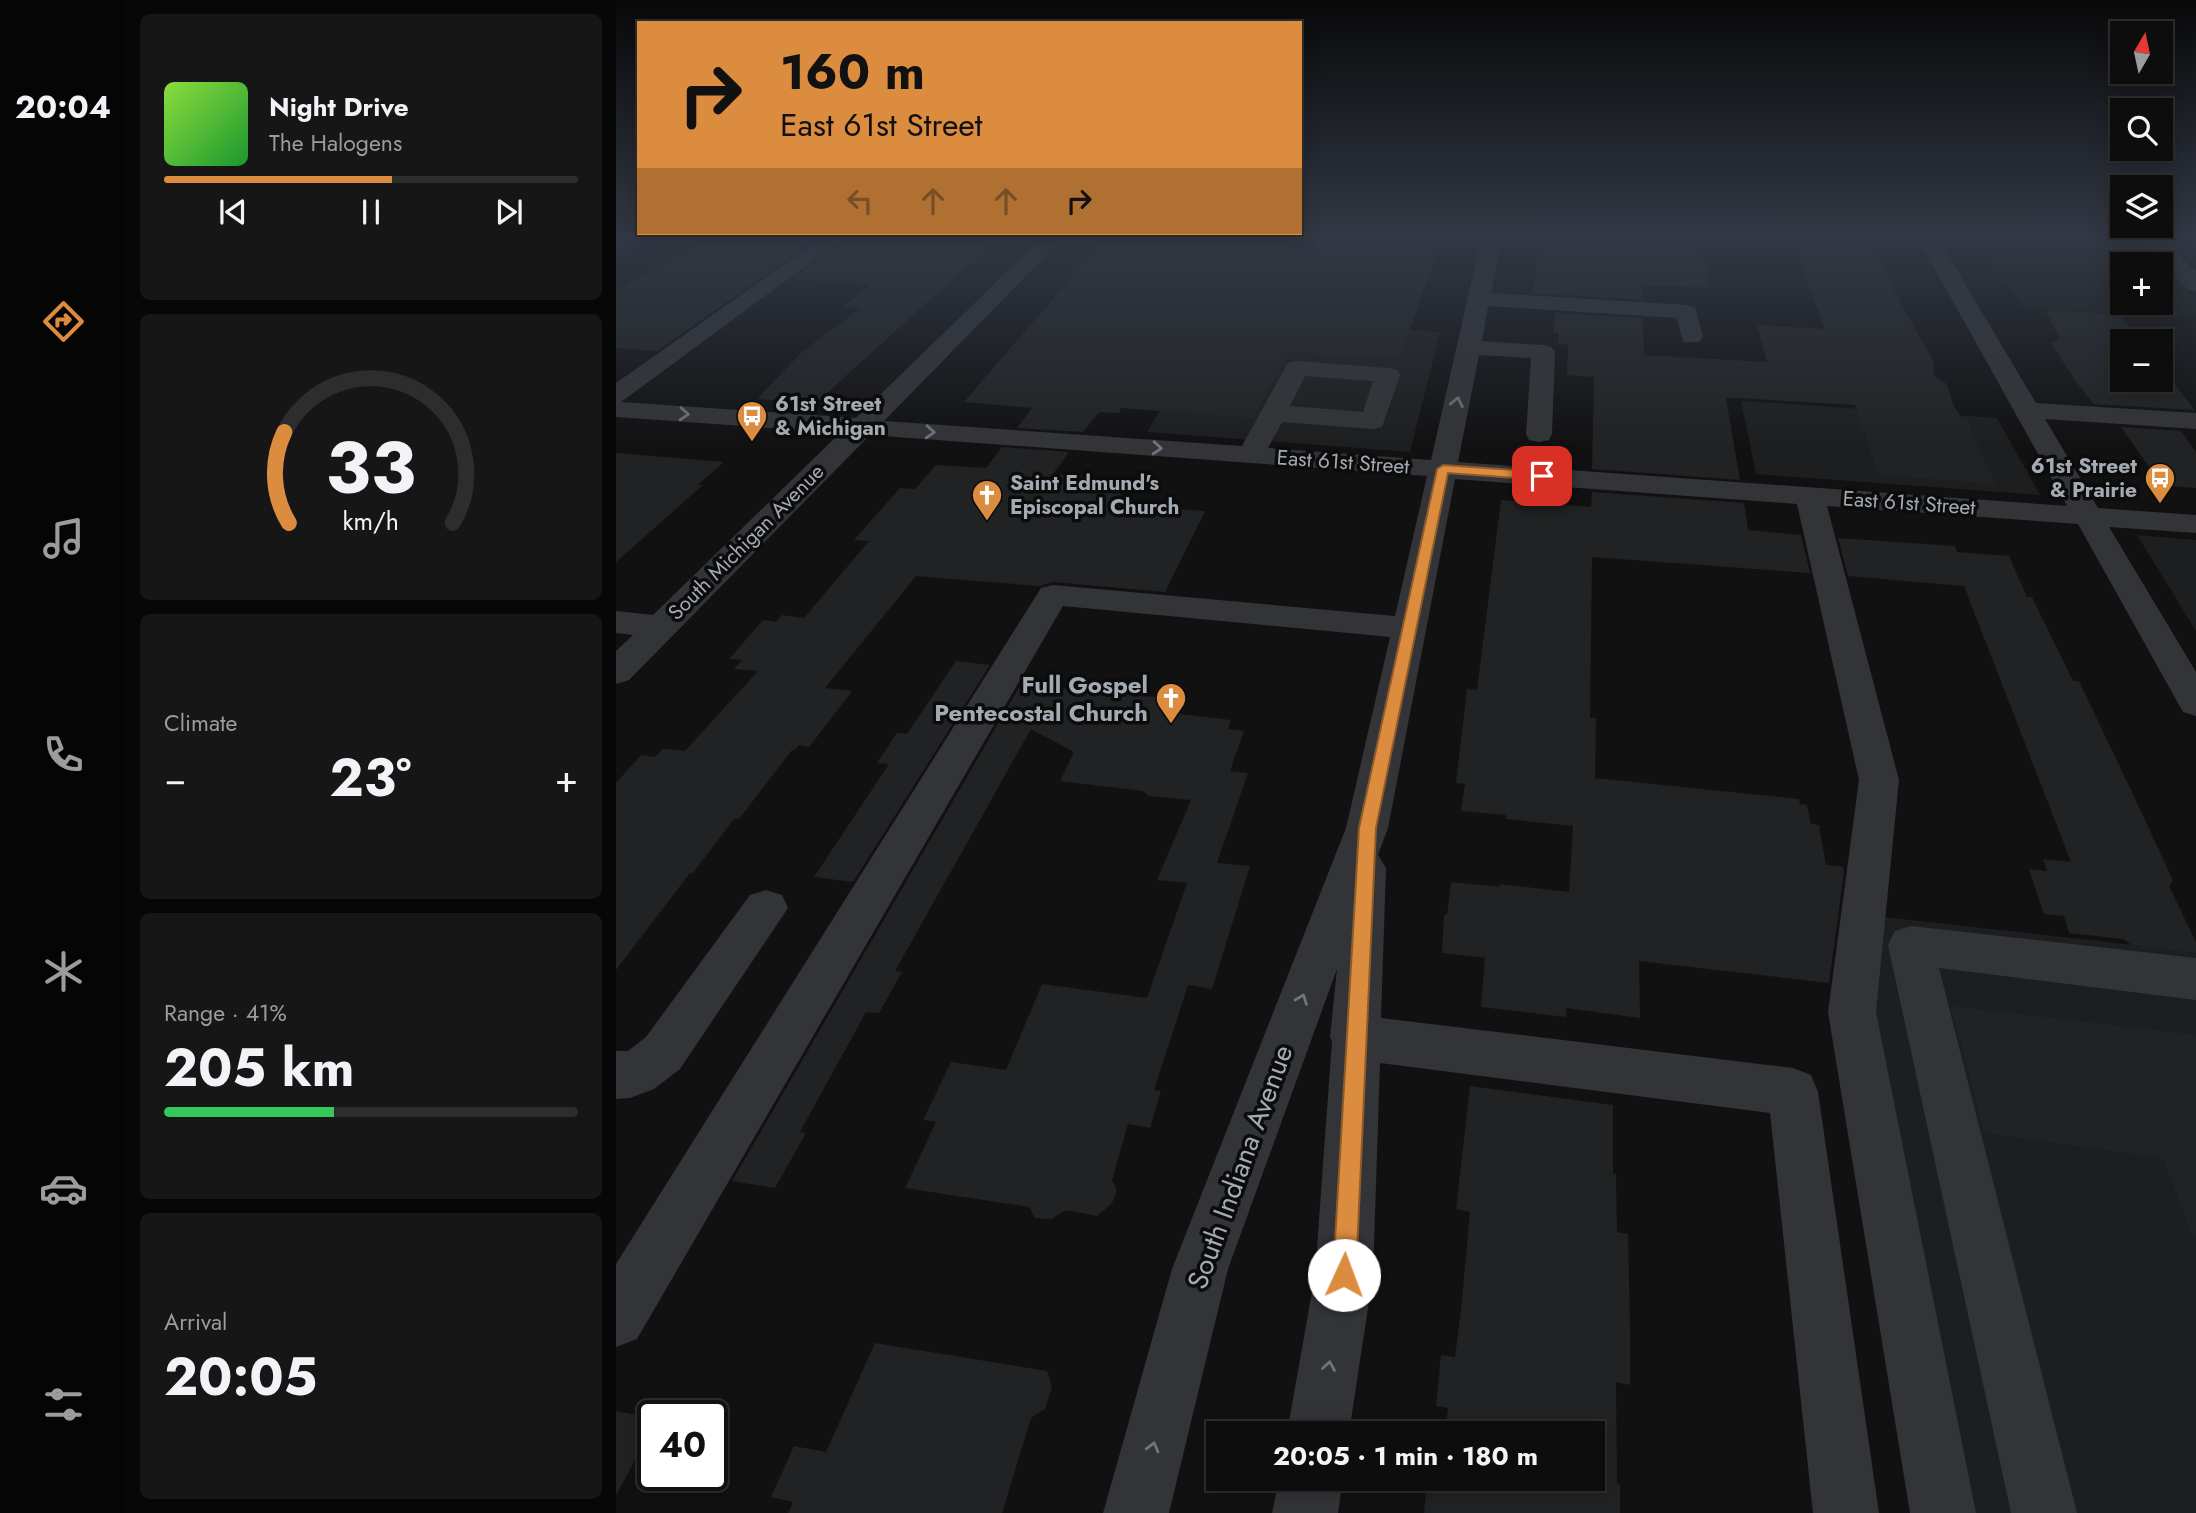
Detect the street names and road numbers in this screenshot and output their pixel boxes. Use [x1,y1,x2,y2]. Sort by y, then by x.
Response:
street label: East 61st Street [1276,442,1410,482]
street label: South Michigan Avenue [661,457,831,627]
street label: East 61st Street [1842,483,1976,523]
street label: South Indiana Avenue [1177,1039,1303,1295]

